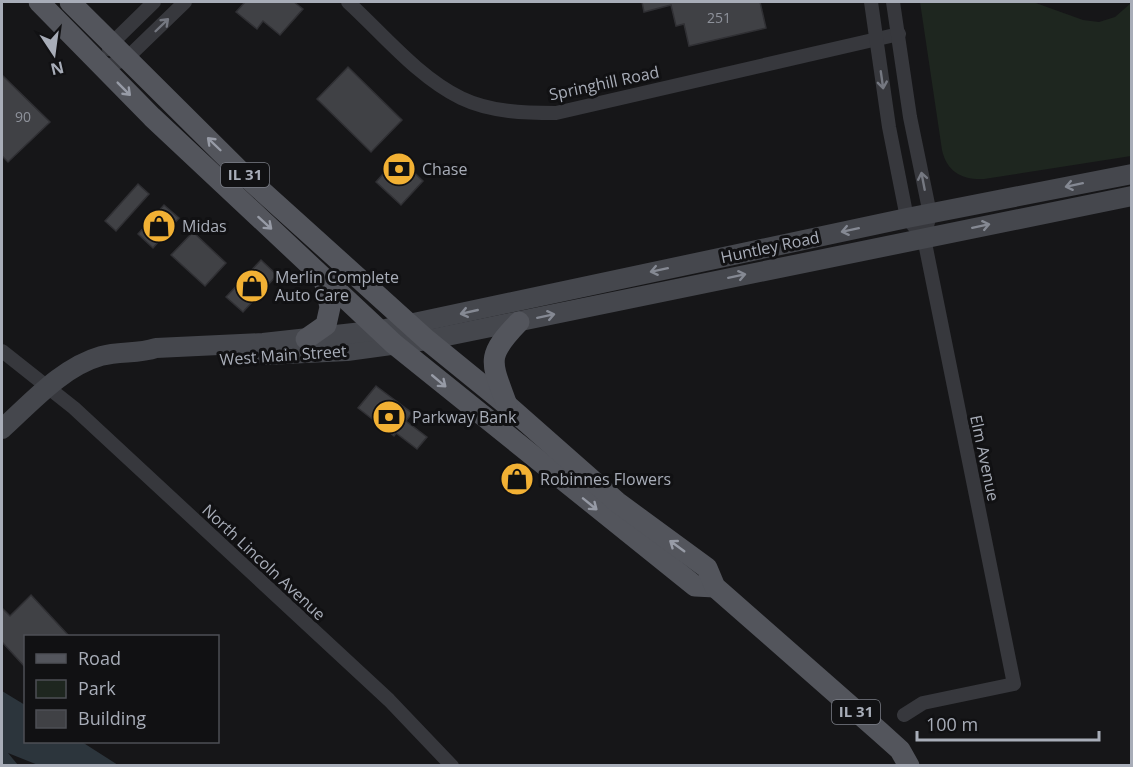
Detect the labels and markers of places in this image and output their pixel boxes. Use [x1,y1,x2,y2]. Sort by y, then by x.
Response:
bank icon: Chase [381,151,417,187]
place label: Chase [422,158,467,180]
shop icon: Midas [141,208,177,244]
place label: Midas [182,215,227,237]
place label: Merlin Complete Auto Care [275,266,399,306]
shop icon: Merlin Complete Auto Care [234,268,270,304]
bank icon: Parkway Bank [371,399,407,435]
place label: Parkway Bank [412,406,517,428]
shop icon: Robinnes Flowers [499,461,535,497]
place label: Robinnes Flowers [540,468,671,490]

